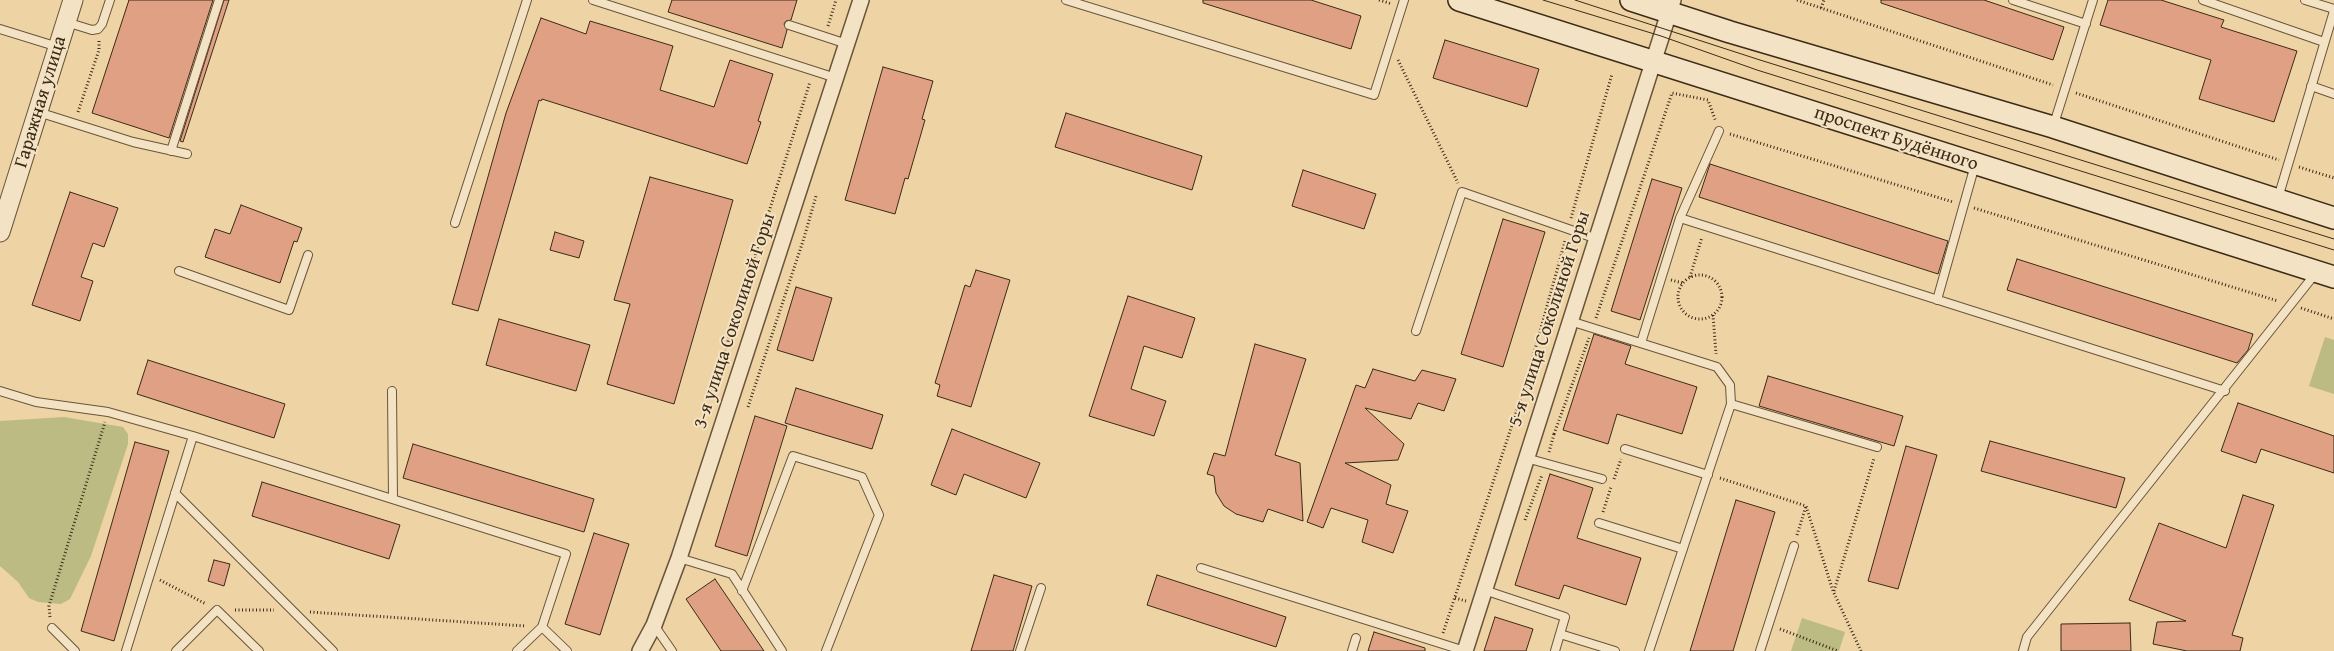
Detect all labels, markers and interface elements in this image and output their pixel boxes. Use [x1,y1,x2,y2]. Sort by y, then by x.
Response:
street label: Гаражная улица [10,33,72,171]
street label: проспект Будённого [1811,102,1981,176]
street label: 5-я улица Соколиной Горы [1504,208,1596,430]
street label: 3-я улица Соколиной Горы [689,210,781,432]

